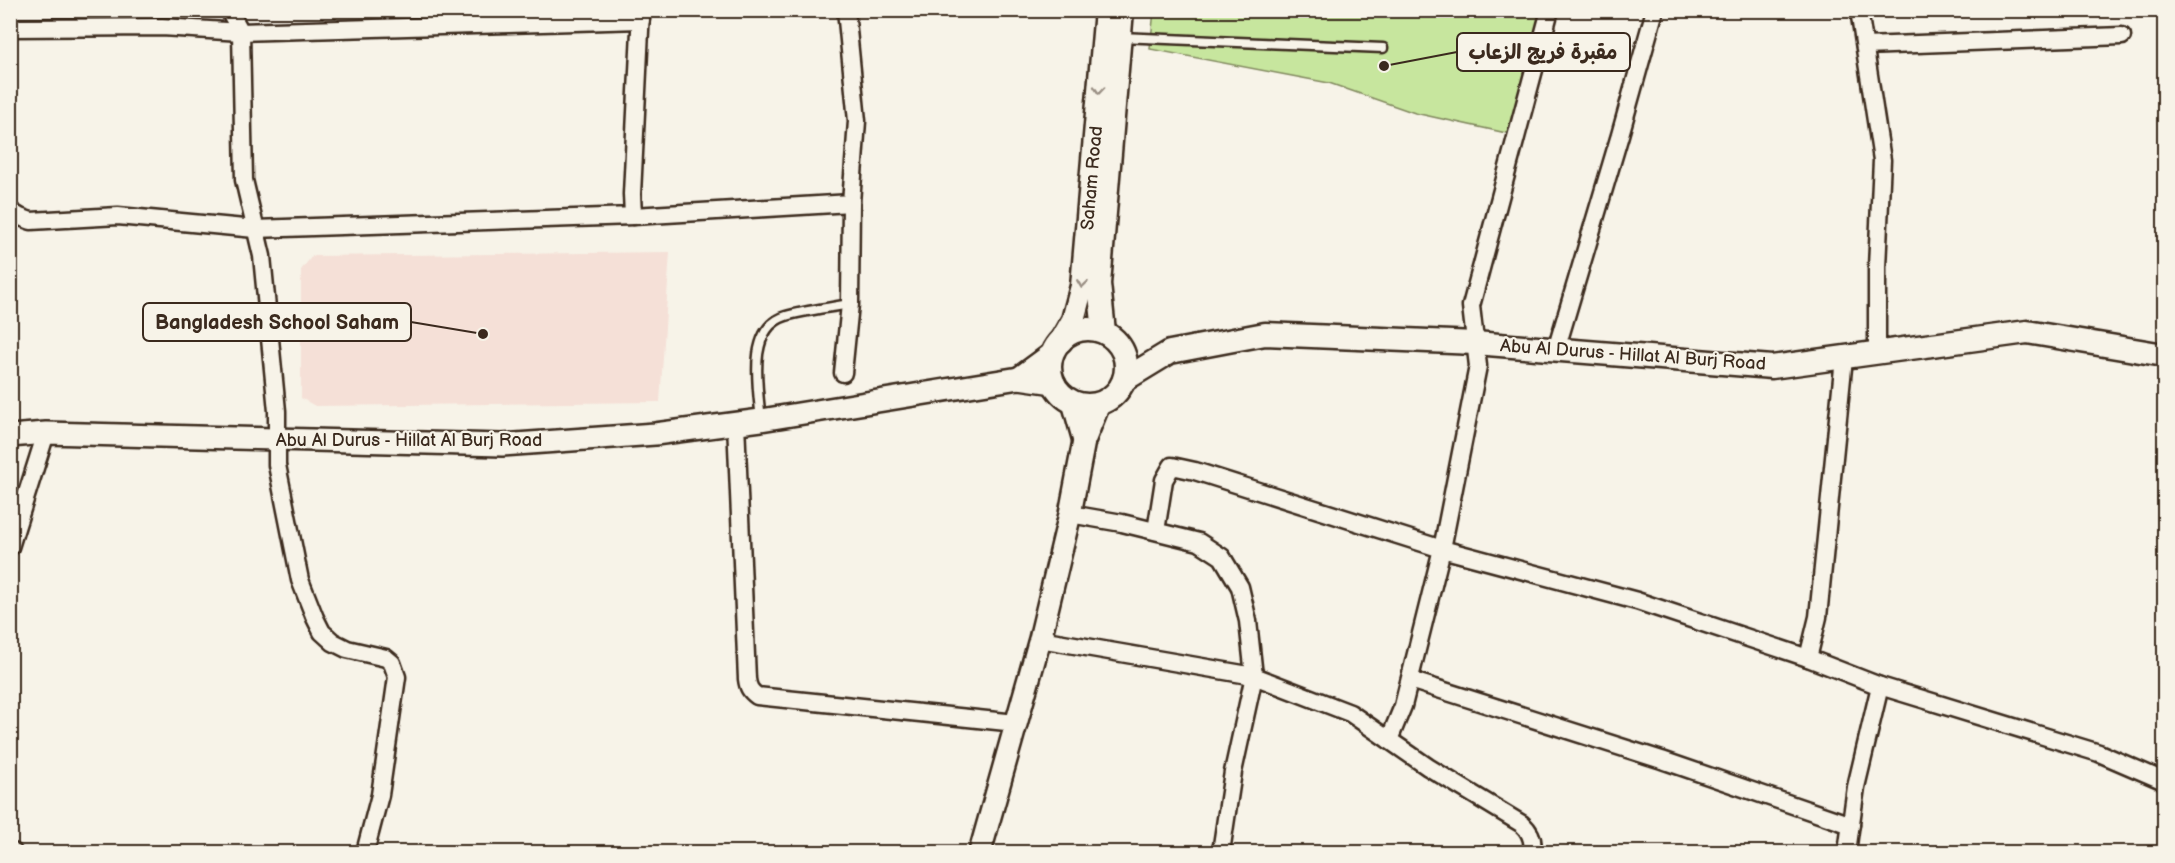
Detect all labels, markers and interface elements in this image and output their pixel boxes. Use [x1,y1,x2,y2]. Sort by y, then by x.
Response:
callout: مقبرة فريج الزعاب [1457,33,1630,71]
text: مقبرة فريج الزعاب [1469,41,1617,65]
one-way arrow [1093,85,1106,94]
street label: Saham Road [1077,125,1107,231]
one-way arrow [1076,279,1089,288]
callout: Bangladesh School Saham [143,303,411,341]
text: Bangladesh School Saham [155,311,399,335]
street label: Abu Al Durus - Hillat Al Burj Road [1499,335,1767,375]
street label: Abu Al Durus - Hillat Al Burj Road [276,430,542,451]

